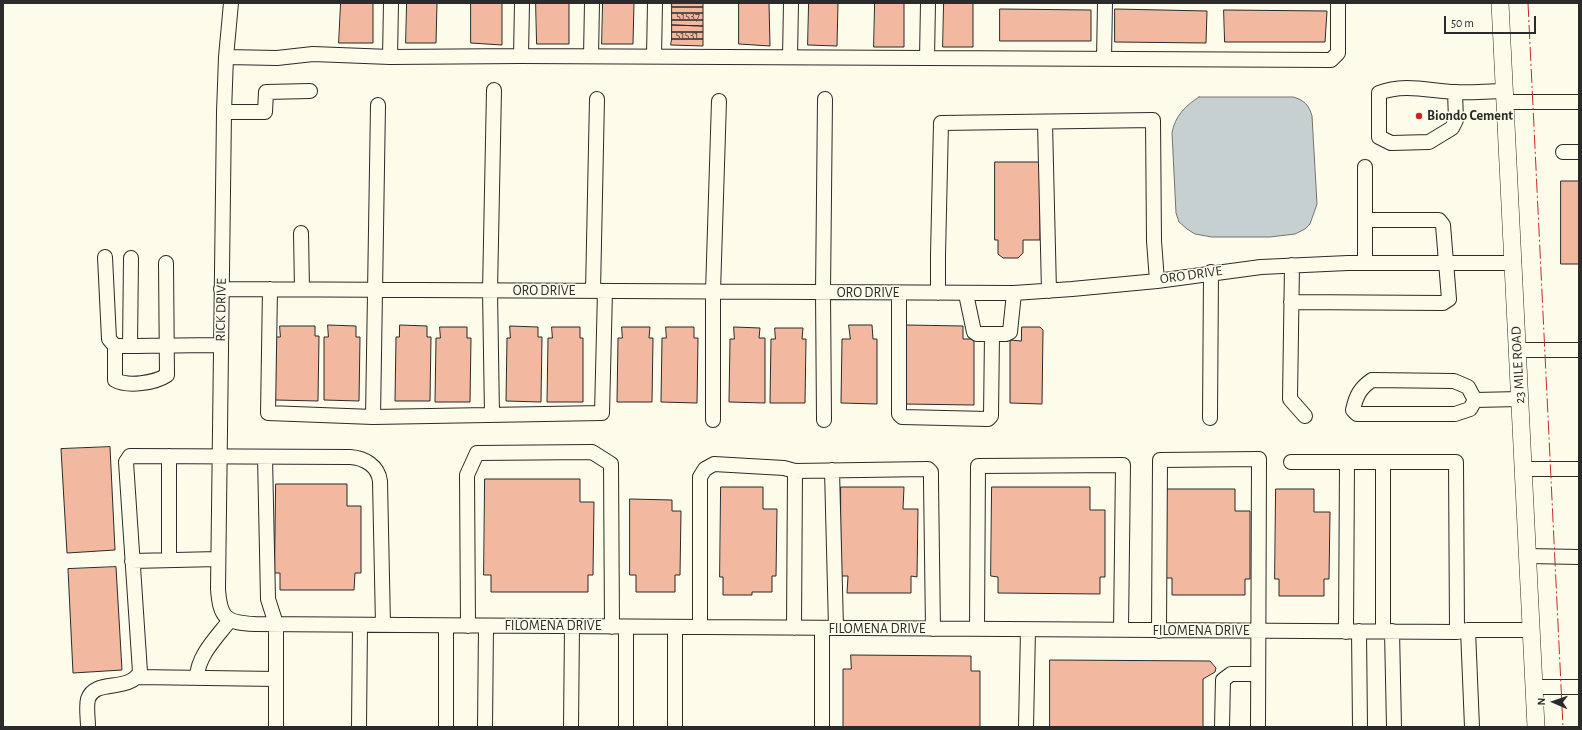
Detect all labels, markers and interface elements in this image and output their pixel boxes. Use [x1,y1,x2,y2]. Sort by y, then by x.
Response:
scale bar [1446,8,1538,34]
house number: 51537 [676,9,700,23]
text: 50 m [1451,17,1474,29]
house number: 51531 [675,28,699,42]
place label: Biondo Cement [1427,108,1513,124]
marker: Biondo Cement [1414,111,1424,121]
street label: ORO DRIVE [1159,262,1223,288]
street label: RICK DRIVE [212,278,230,342]
street label: ORO DRIVE [513,283,575,299]
street label: ORO DRIVE [837,285,899,301]
street label: 23 MILE ROAD [1508,326,1528,404]
street label: FILOMENA DRIVE [505,618,601,634]
street label: FILOMENA DRIVE [829,621,925,637]
street label: FILOMENA DRIVE [1153,623,1249,639]
north arrow [1534,682,1574,722]
text: N [1536,698,1547,706]

